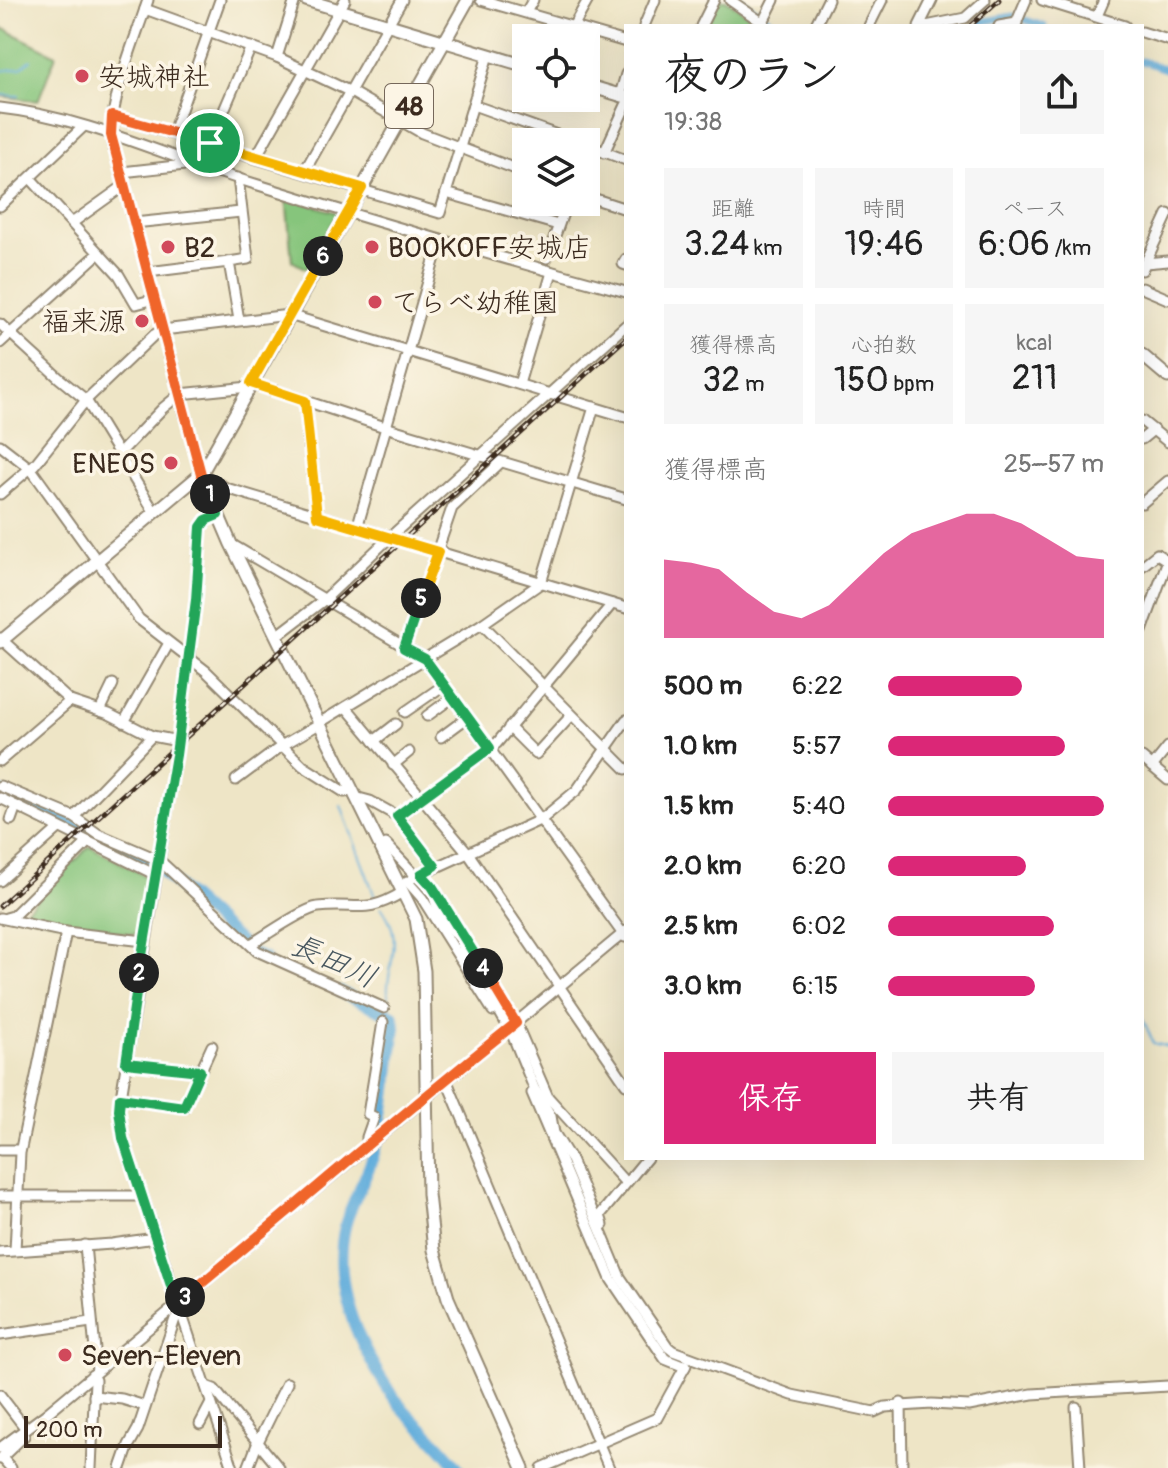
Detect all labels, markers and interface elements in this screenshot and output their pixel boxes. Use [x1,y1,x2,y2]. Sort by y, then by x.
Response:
map controls [512,24,600,216]
button: locate [512,24,600,112]
text: 夜のラン [664,48,840,103]
button: share [1020,50,1104,134]
place label: 安城神社 [98,60,210,95]
marker: 安城神社 [73,67,91,85]
road number: 48 [385,84,433,128]
text: 19:38 [664,106,722,138]
pin [176,109,244,177]
icon: arrive [188,121,232,165]
button: layers [512,128,600,216]
text: 距離 [711,195,755,223]
text: 時間 [862,195,906,223]
text: ペース [1002,195,1067,223]
text: 3.24 [684,223,749,266]
text: 19:46 [844,223,924,266]
text: 6:06 [978,223,1050,266]
place label: B2 [184,231,216,266]
place label: BOOKOFF安城店 [388,231,592,266]
text: km [749,234,783,262]
text: /km [1050,234,1091,262]
pin: 6 [303,236,343,276]
marker: B2 [159,238,177,256]
marker: BOOKOFF安城店 [363,238,381,256]
text: 6 [317,242,329,270]
place label: てらべ幼稚園 [391,286,559,321]
marker: てらべ幼稚園 [366,293,384,311]
place label: 福来源 [42,305,126,340]
marker: 福来源 [133,312,151,330]
text: kcal [1017,329,1053,357]
text: 獲得標高 [689,331,777,359]
text: 心拍数 [851,331,917,359]
text: 211 [1012,357,1057,400]
text: 32 [702,359,740,402]
text: 150 [834,359,889,402]
text: m [740,370,764,398]
text: bpm [889,370,934,398]
place label: ENEOS [72,447,155,482]
text: 25–57 m [1003,448,1104,480]
marker: ENEOS [162,454,180,472]
text: 獲得標高 [664,454,768,486]
pin: 1 [190,474,230,514]
text: 1 [206,480,214,508]
pin: 5 [401,578,441,618]
text: 5 [415,584,427,612]
text: 500 m [664,670,742,702]
text: 6:22 [792,670,843,702]
text: 1.0 km [664,730,737,762]
text: 5:57 [792,730,841,762]
text: 1.5 km [664,790,734,822]
text: 5:40 [792,790,846,822]
text: 2.0 km [664,850,742,882]
text: 6:20 [792,850,846,882]
text: 2.5 km [664,910,738,942]
text: 6:02 [792,910,846,942]
water label: 長田川 [285,926,382,997]
pin: 4 [463,948,503,988]
pin: 2 [119,953,159,993]
text: 4 [477,954,489,982]
text: 2 [133,959,145,987]
text: 3.0 km [664,970,742,1002]
text: 6:15 [792,970,838,1002]
button: 保存 [664,1052,876,1144]
button: 共有 [892,1052,1104,1144]
pin: 3 [165,1277,205,1317]
text: 3 [179,1283,191,1311]
place label: Seven-Eleven [81,1339,241,1374]
marker: Seven-Eleven [56,1346,74,1364]
scale bar [24,1412,222,1448]
text: 200 m [36,1416,103,1444]

